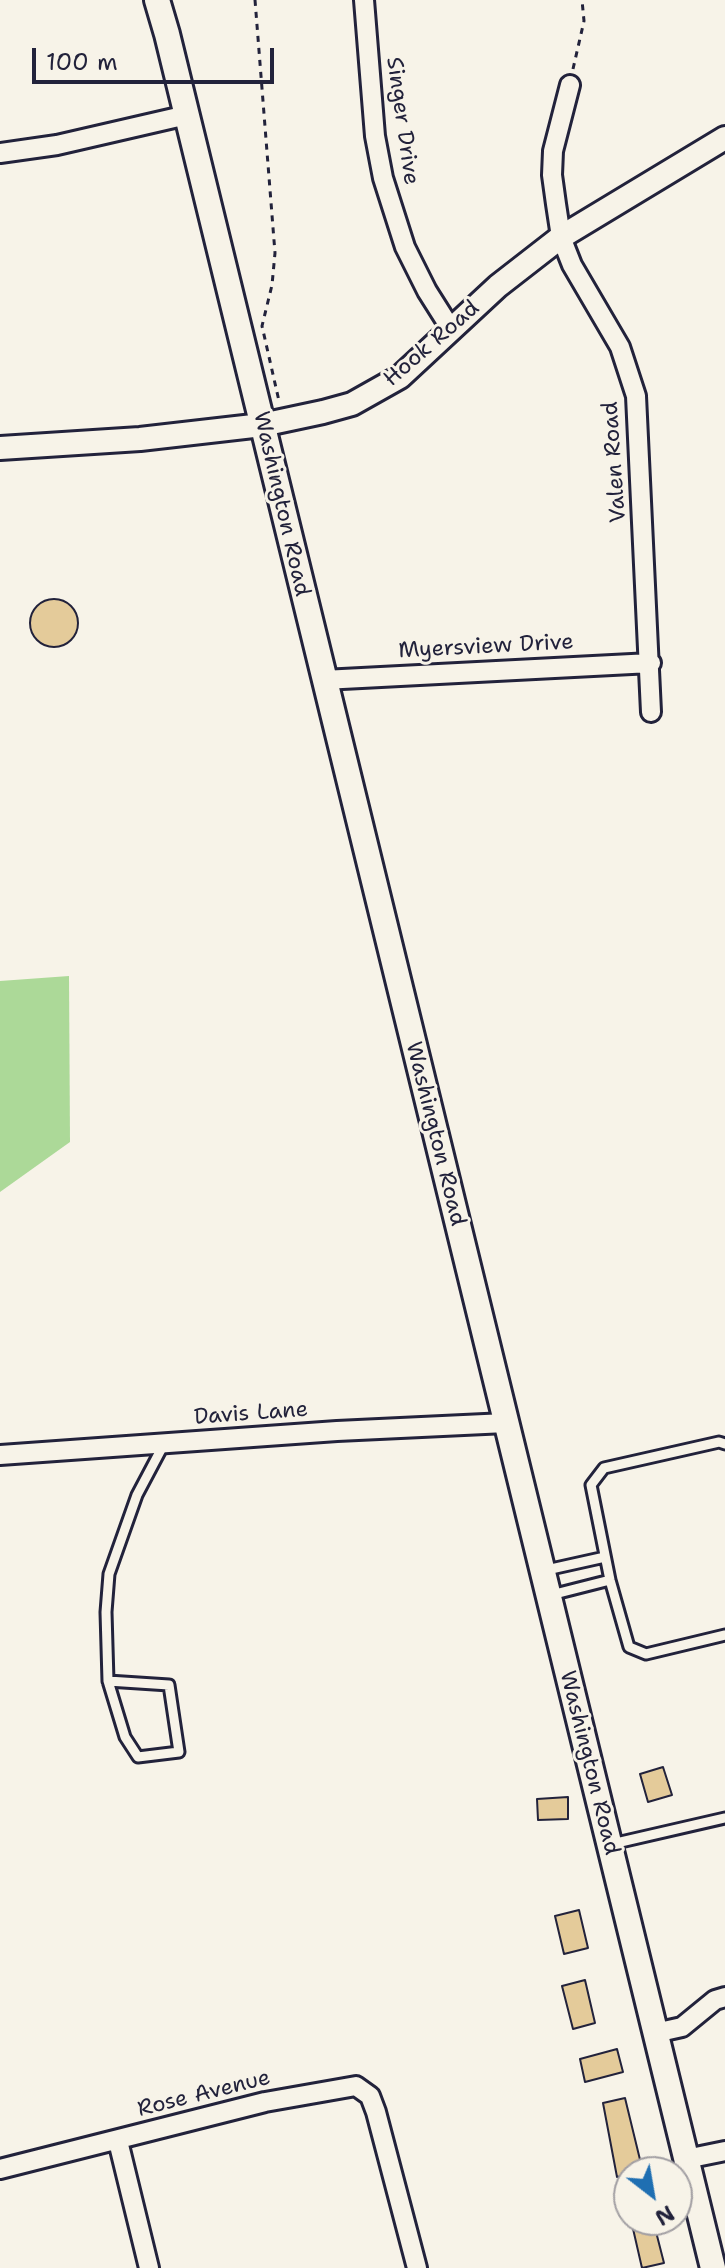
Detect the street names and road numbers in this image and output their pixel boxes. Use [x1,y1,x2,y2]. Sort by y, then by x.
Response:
street label: Singer Drive [380,55,424,187]
street label: Hook Road [379,295,485,393]
street label: Valen Road [598,401,632,523]
street label: Washington Road [247,409,315,599]
street label: Myersview Drive [398,629,574,665]
street label: Washington Road [399,1039,471,1229]
street label: Davis Lane [193,1397,309,1431]
street label: Washington Road [553,1668,625,1858]
street label: Rose Avenue [135,2065,273,2123]

